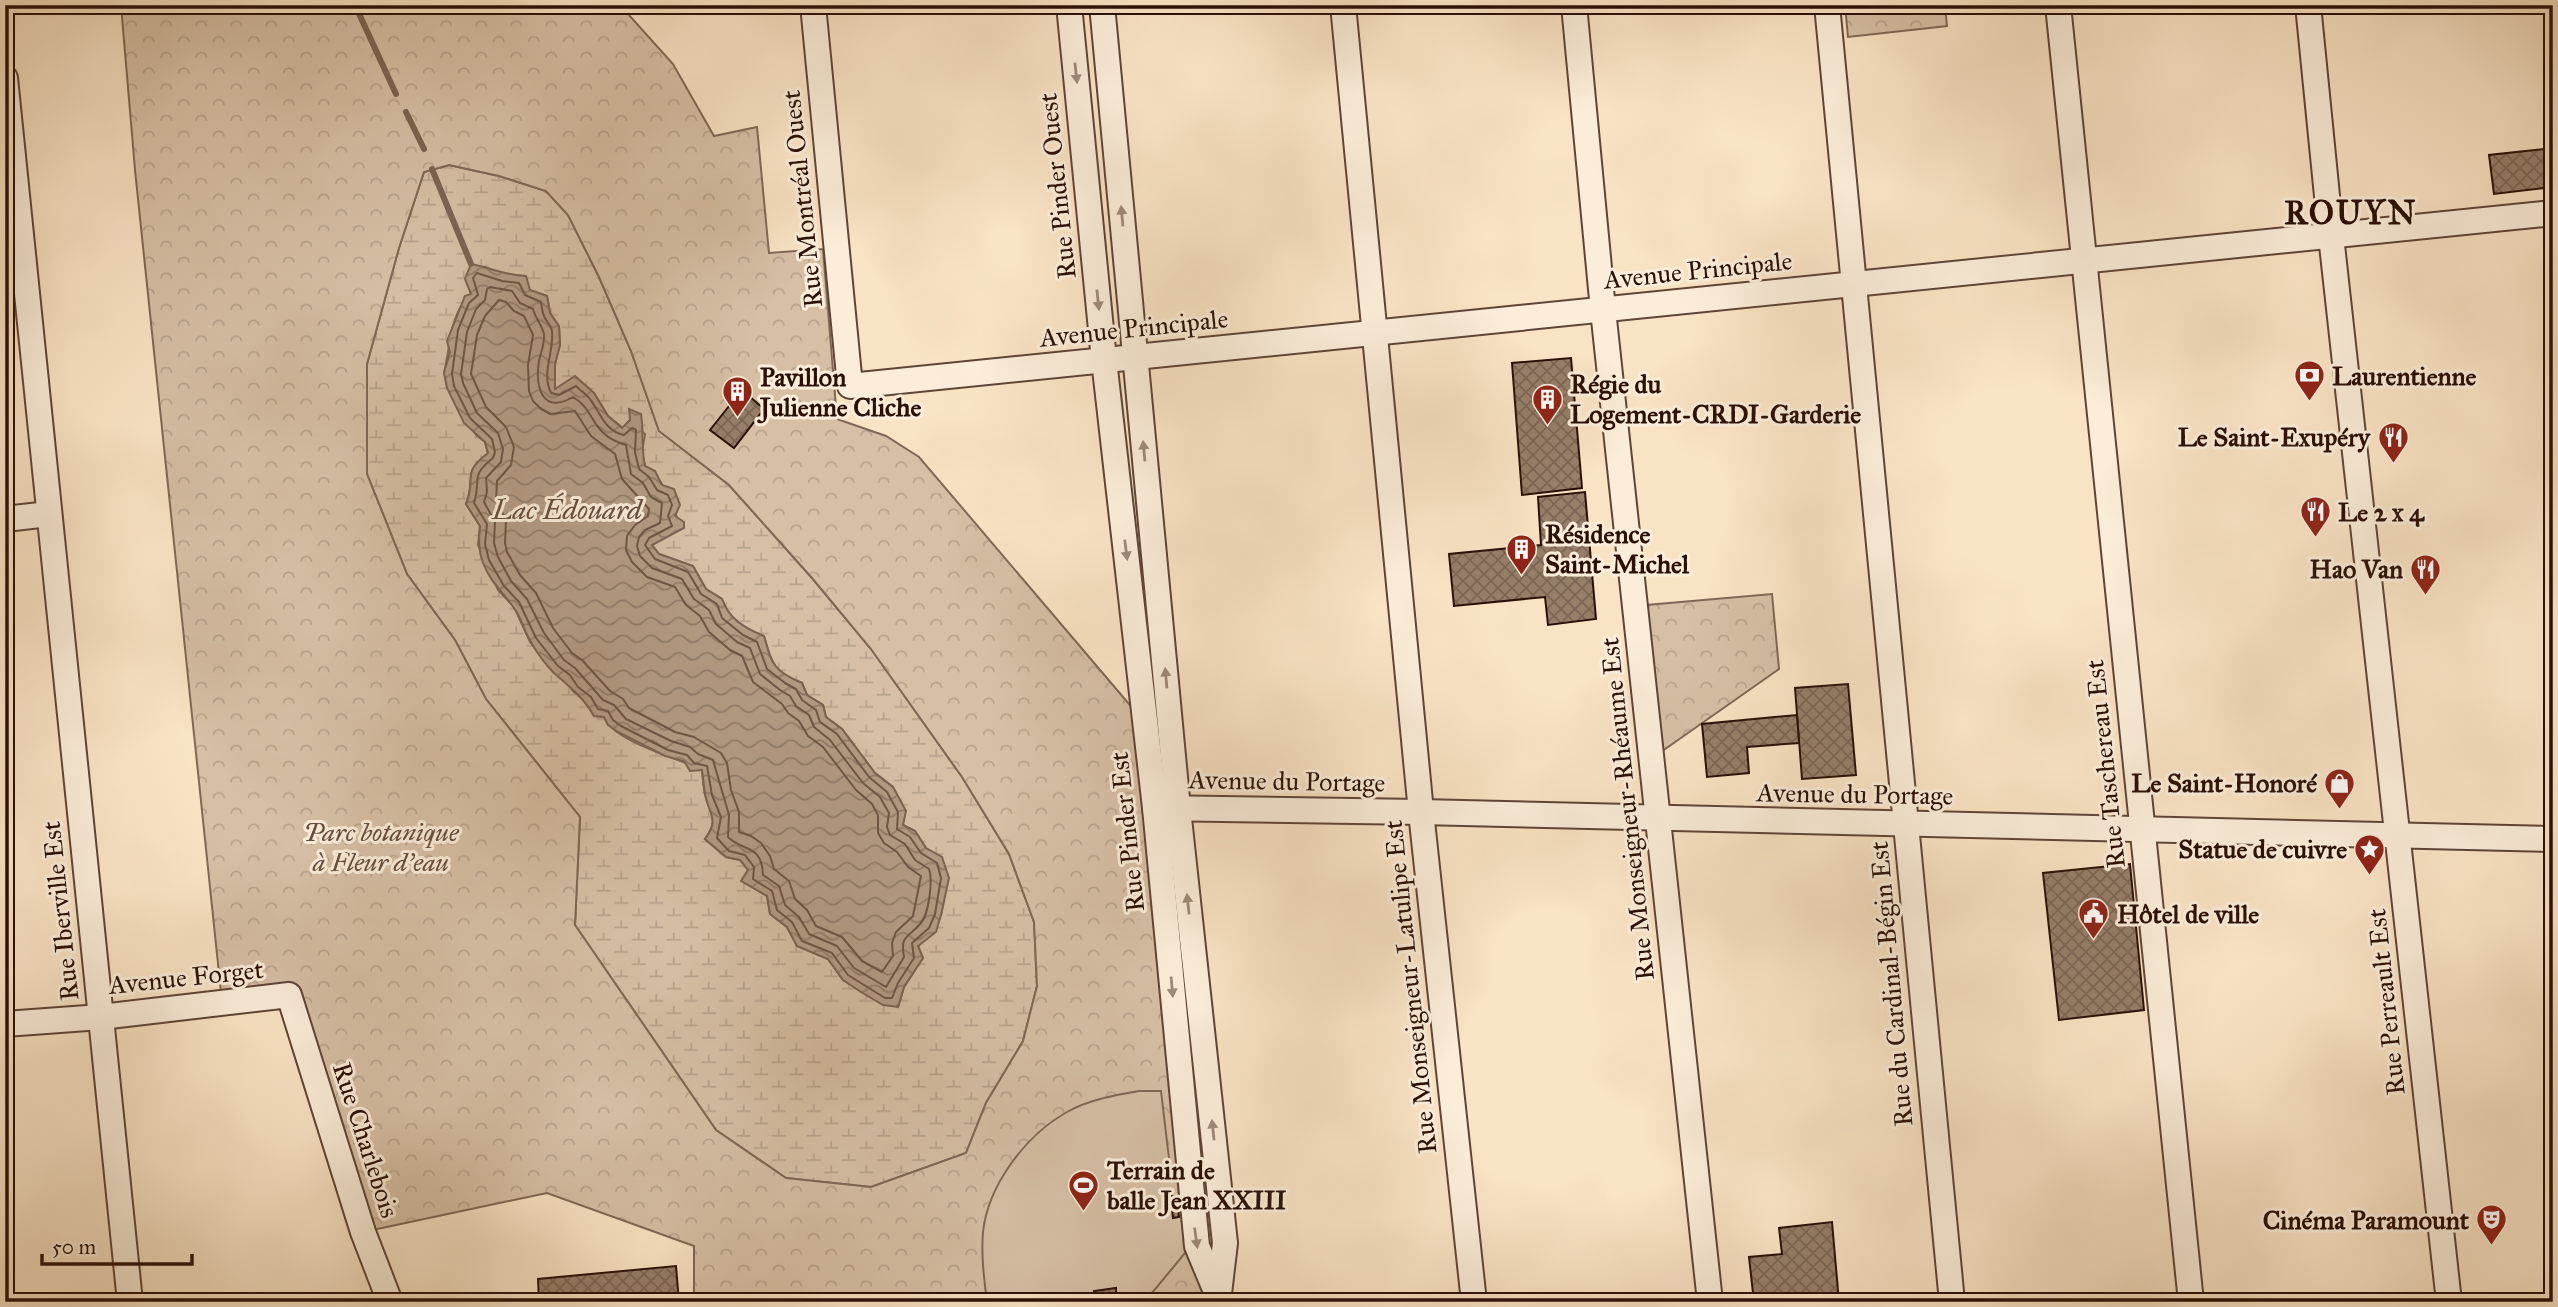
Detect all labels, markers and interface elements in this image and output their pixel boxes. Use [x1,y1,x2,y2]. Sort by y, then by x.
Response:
one-way arrow [1071,62,1082,84]
street label: Rue Montréal Ouest [775,89,829,309]
street label: Rue Pinder Ouest [1031,91,1083,281]
district label: ROUYN [2284,193,2418,233]
one-way arrow [1116,205,1127,227]
street label: Avenue Principale [1601,244,1794,296]
one-way arrow [1093,289,1104,311]
street label: Avenue Principale [1037,302,1230,354]
bank icon: Laurentienne [2292,359,2326,403]
place label: Laurentienne [2332,360,2477,392]
place label: Pavillon Julienne Cliche [757,361,921,424]
place label: Régie du Logement-CRDI-Garderie [1570,368,1861,431]
building icon: Pavillon Julienne Cliche [720,375,754,419]
building icon: Régie du Logement-CRDI-Garderie [1530,382,1564,426]
restaurant icon: Le Saint-Exupéry [2376,420,2410,464]
place label: Le Saint-Exupéry [2178,421,2372,453]
one-way arrow [1138,440,1149,462]
water label: Lac Édouard [490,492,644,527]
restaurant icon: Le 2 x 4 [2298,495,2332,539]
place label: Le 2 x 4 [2338,496,2425,528]
place label: Résidence Saint-Michel [1545,518,1690,580]
building icon: Résidence Saint-Michel [1505,532,1539,576]
one-way arrow [1121,539,1132,561]
restaurant icon: Hao Van [2409,552,2443,596]
place label: Hao Van [2309,553,2403,585]
street label: Rue Monseigneur-Rhéaume Est [1593,636,1661,982]
street label: Rue Taschereau Est [2078,658,2132,870]
one-way arrow [1160,666,1171,688]
street label: Rue Pinder Est [1103,750,1151,914]
street label: Avenue du Portage [1187,763,1386,799]
shop icon: Le Saint-Honoré [2323,766,2357,810]
place label: Le Saint-Honoré [2131,767,2318,799]
street label: Avenue du Portage [1755,776,1954,812]
park label: Parc botanique à Fleur d'eau [303,816,460,878]
street label: Rue Monseigneur-Latulipe Est [1377,819,1443,1155]
street label: Rue Iberville Est [35,820,85,1002]
place icon: Statue de cuivre [2353,832,2387,876]
place label: Statue de cuivre [2178,833,2347,865]
street label: Rue du Cardinal-Bégin Est [1863,840,1919,1128]
one-way arrow [1183,893,1194,915]
public building icon: Hôtel de ville [2077,897,2111,941]
place label: Hôtel de ville [2117,898,2259,930]
street label: Rue Perreault Est [2360,907,2412,1097]
street label: Avenue Forget [106,953,265,1001]
one-way arrow [1167,976,1178,998]
street label: Rue Charlebois [326,1058,406,1222]
one-way arrow [1207,1119,1218,1141]
place label: Terrain de balle Jean XXIII [1106,1154,1286,1217]
sports icon: Terrain de balle Jean XXIII [1067,1168,1101,1212]
theatre icon: Cinéma Paramount [2475,1203,2509,1247]
place label: Cinéma Paramount [2263,1204,2470,1236]
scale bar [42,1223,192,1267]
one-way arrow [1191,1227,1202,1249]
text: 50 m [52,1234,97,1260]

